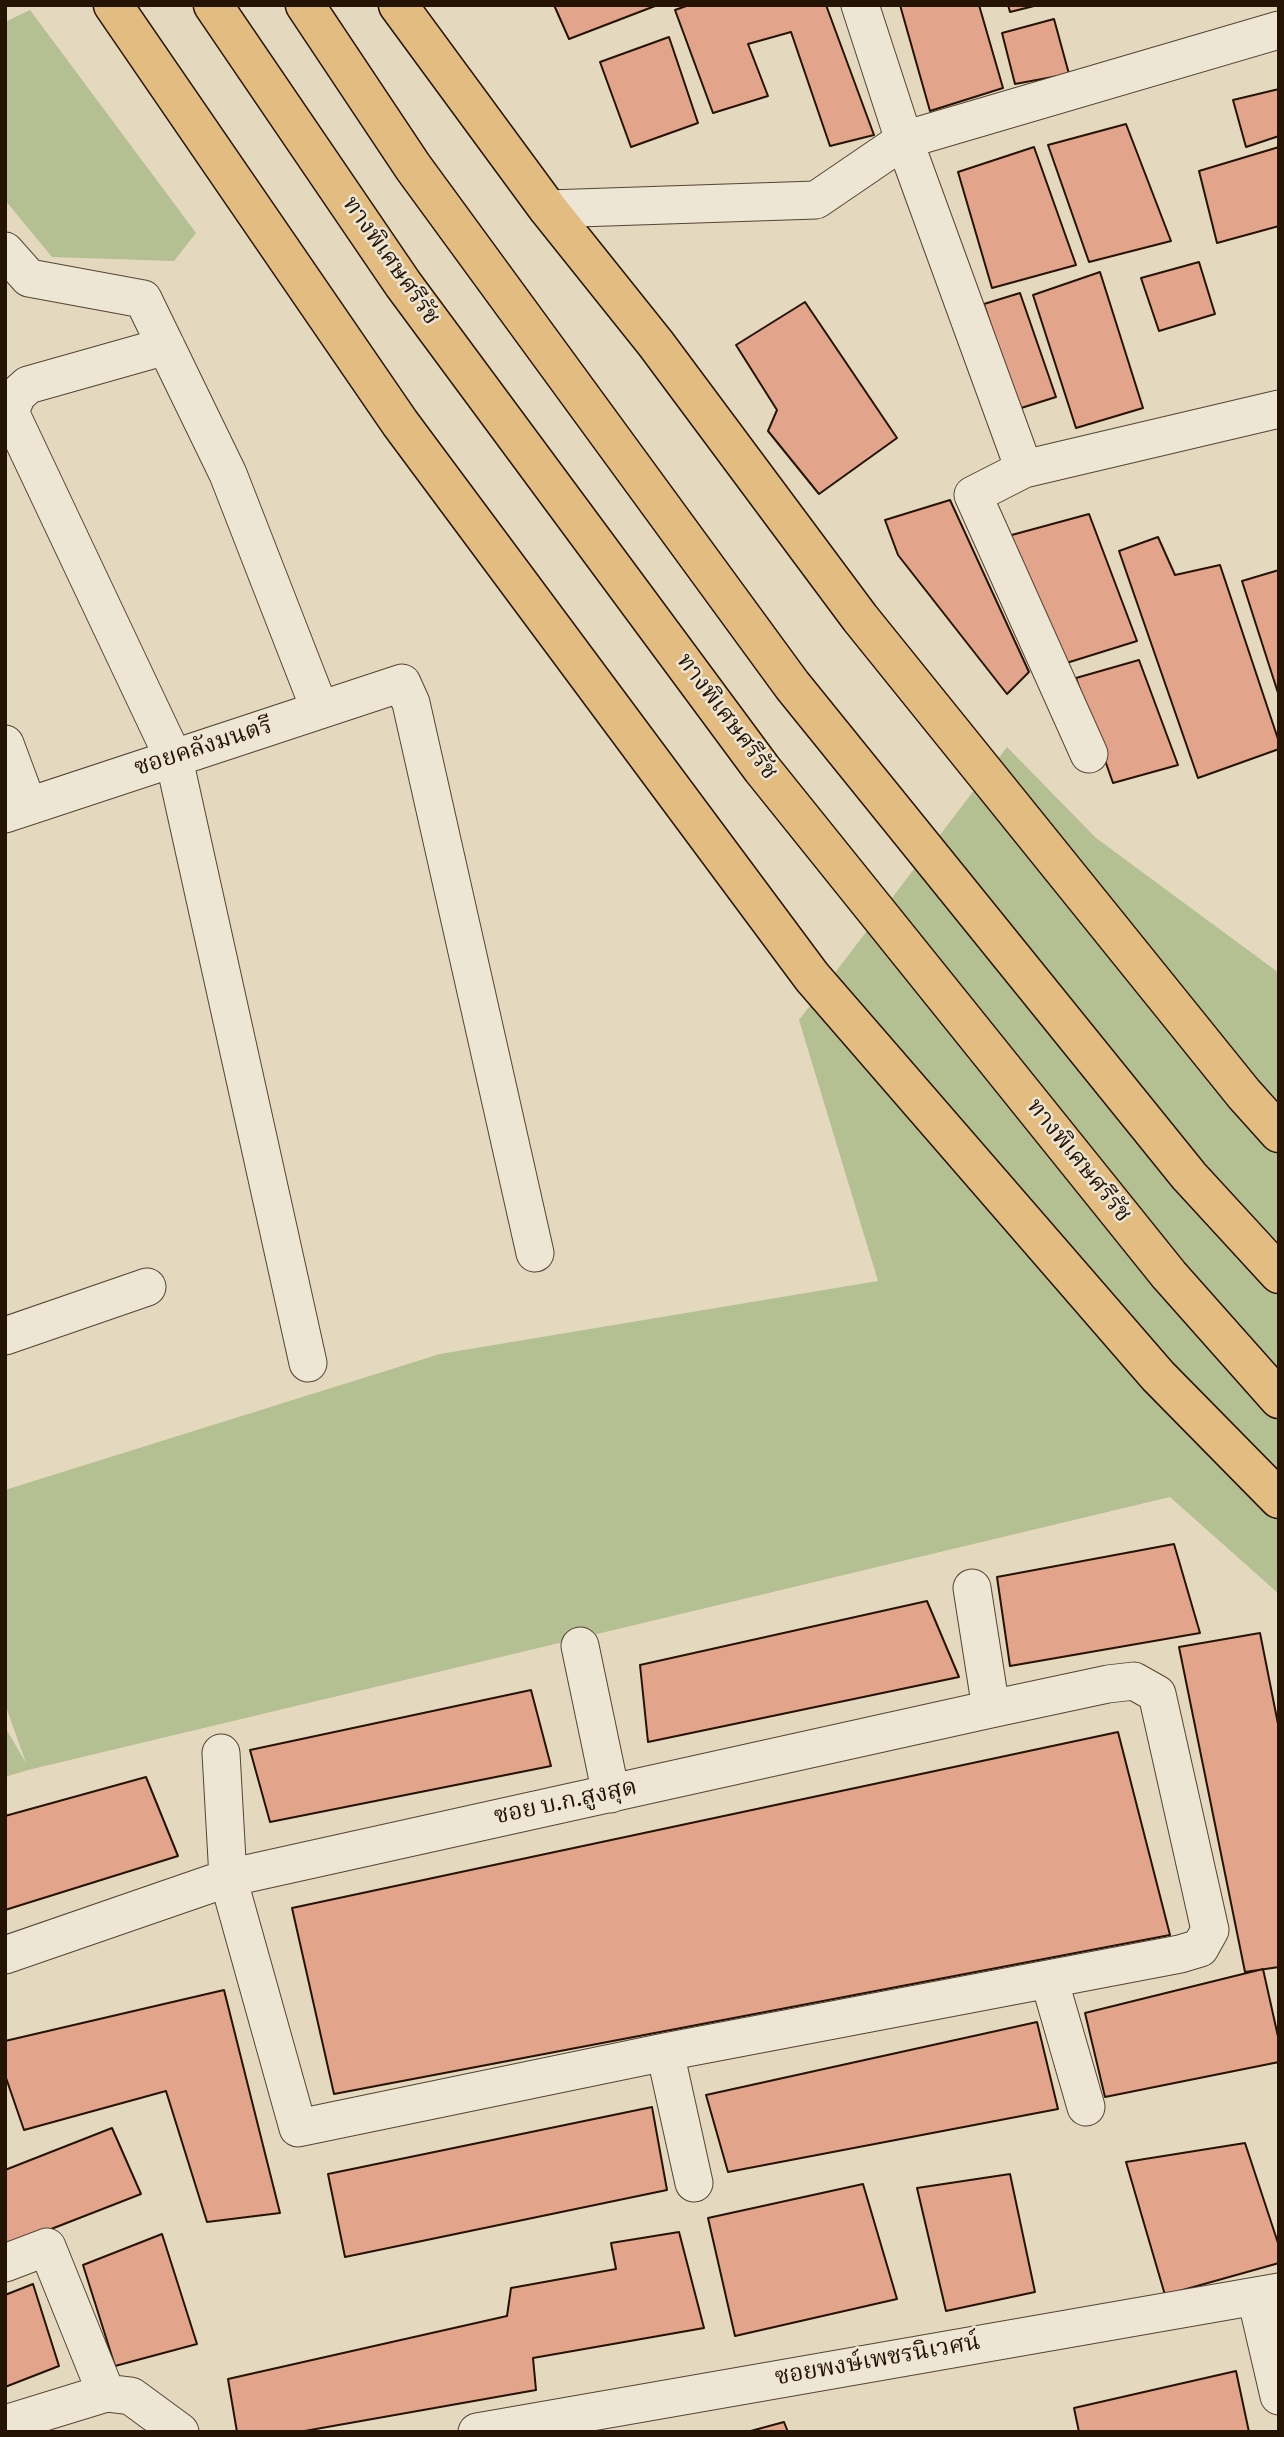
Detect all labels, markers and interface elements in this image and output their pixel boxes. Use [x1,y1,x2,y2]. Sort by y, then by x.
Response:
street label: ทางพิเศษศรีรัช [334,192,444,332]
street label: ทางพิเศษศรีรัช [668,649,782,787]
street label: ซอยคลังมนตรี [131,713,277,785]
street label: ทางพิเศษศรีรัช [1018,1094,1136,1230]
street label: ซอย บ.ก.สูงสุด [492,1775,640,1833]
street label: ซอยพงษ์เพชรนิเวศน์ [773,2330,983,2394]

